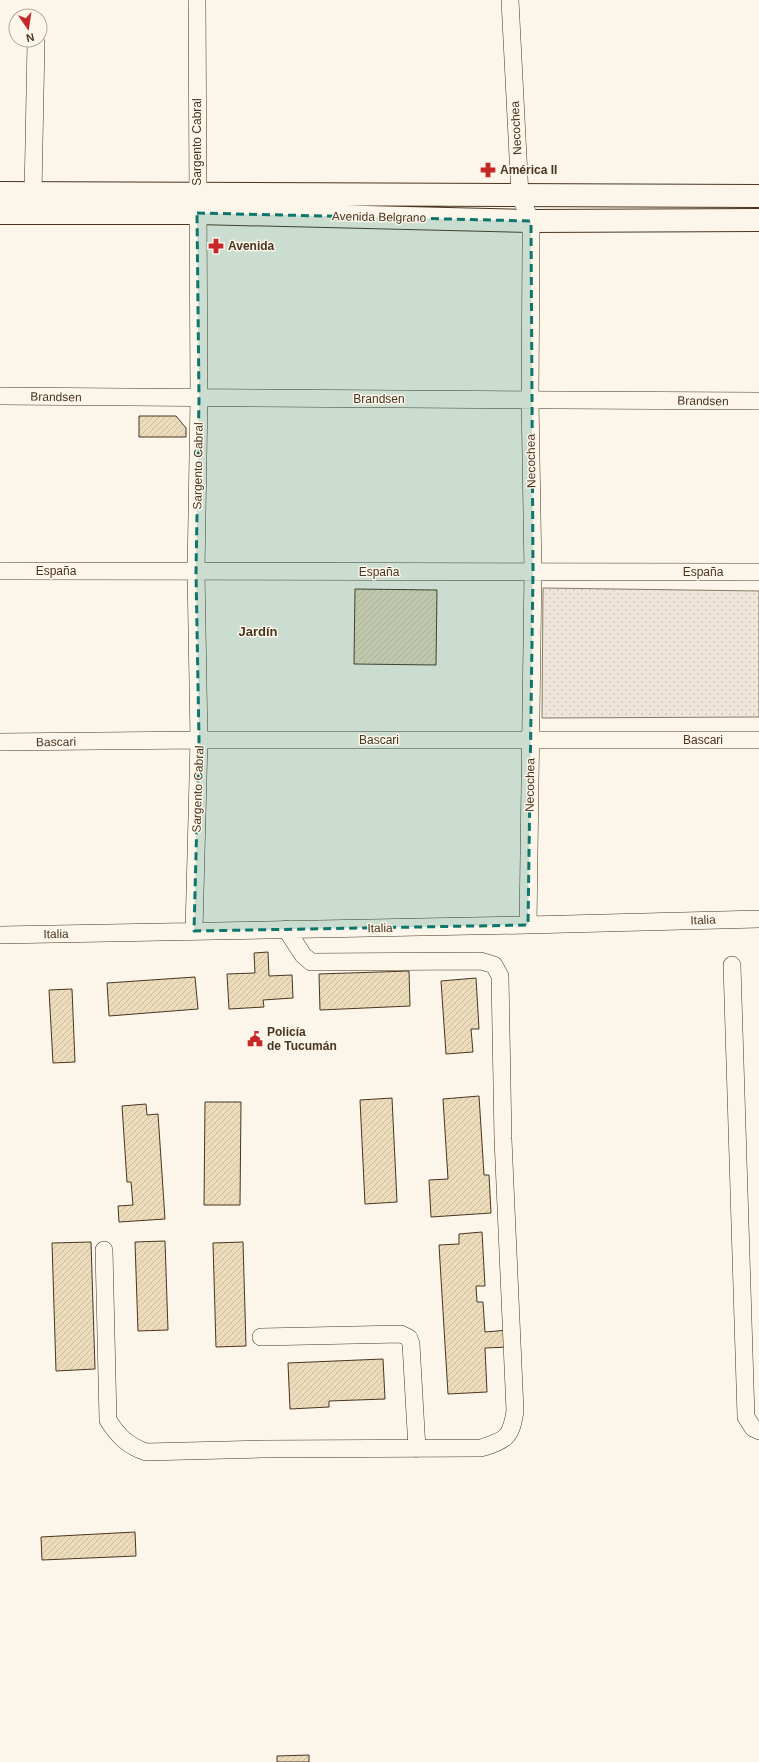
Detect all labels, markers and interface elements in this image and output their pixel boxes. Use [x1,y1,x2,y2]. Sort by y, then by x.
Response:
north arrow [8,8,48,48]
text: N [25,31,35,44]
street label: Sargento Cabral [190,98,204,186]
street label: Necochea [508,100,524,155]
pharmacy icon: América II [479,161,497,179]
place label: América II [500,163,557,177]
street label: Avenida Belgrano [332,209,427,225]
pharmacy icon: Avenida [207,237,225,255]
place label: Avenida [228,239,275,253]
street label: Brandsen [30,390,82,404]
street label: Brandsen [353,392,405,406]
street label: Brandsen [677,394,729,408]
street label: Sargento Cabral [190,422,206,510]
street label: Necochea [524,434,538,488]
street label: España [36,564,77,578]
street label: España [359,565,400,579]
street label: España [683,565,724,579]
district label: Jardín [238,624,278,639]
street label: Bascari [359,733,399,747]
street label: Bascari [683,733,723,747]
street label: Bascari [36,735,76,749]
street label: Sargento Cabral [189,745,207,833]
street label: Necochea [523,758,537,812]
street label: Italia [690,913,716,927]
street label: Italia [367,921,393,935]
street label: Italia [43,927,69,941]
place label: Policía de Tucumán [267,1025,337,1053]
public building icon: Policía de Tucumán [246,1030,264,1048]

